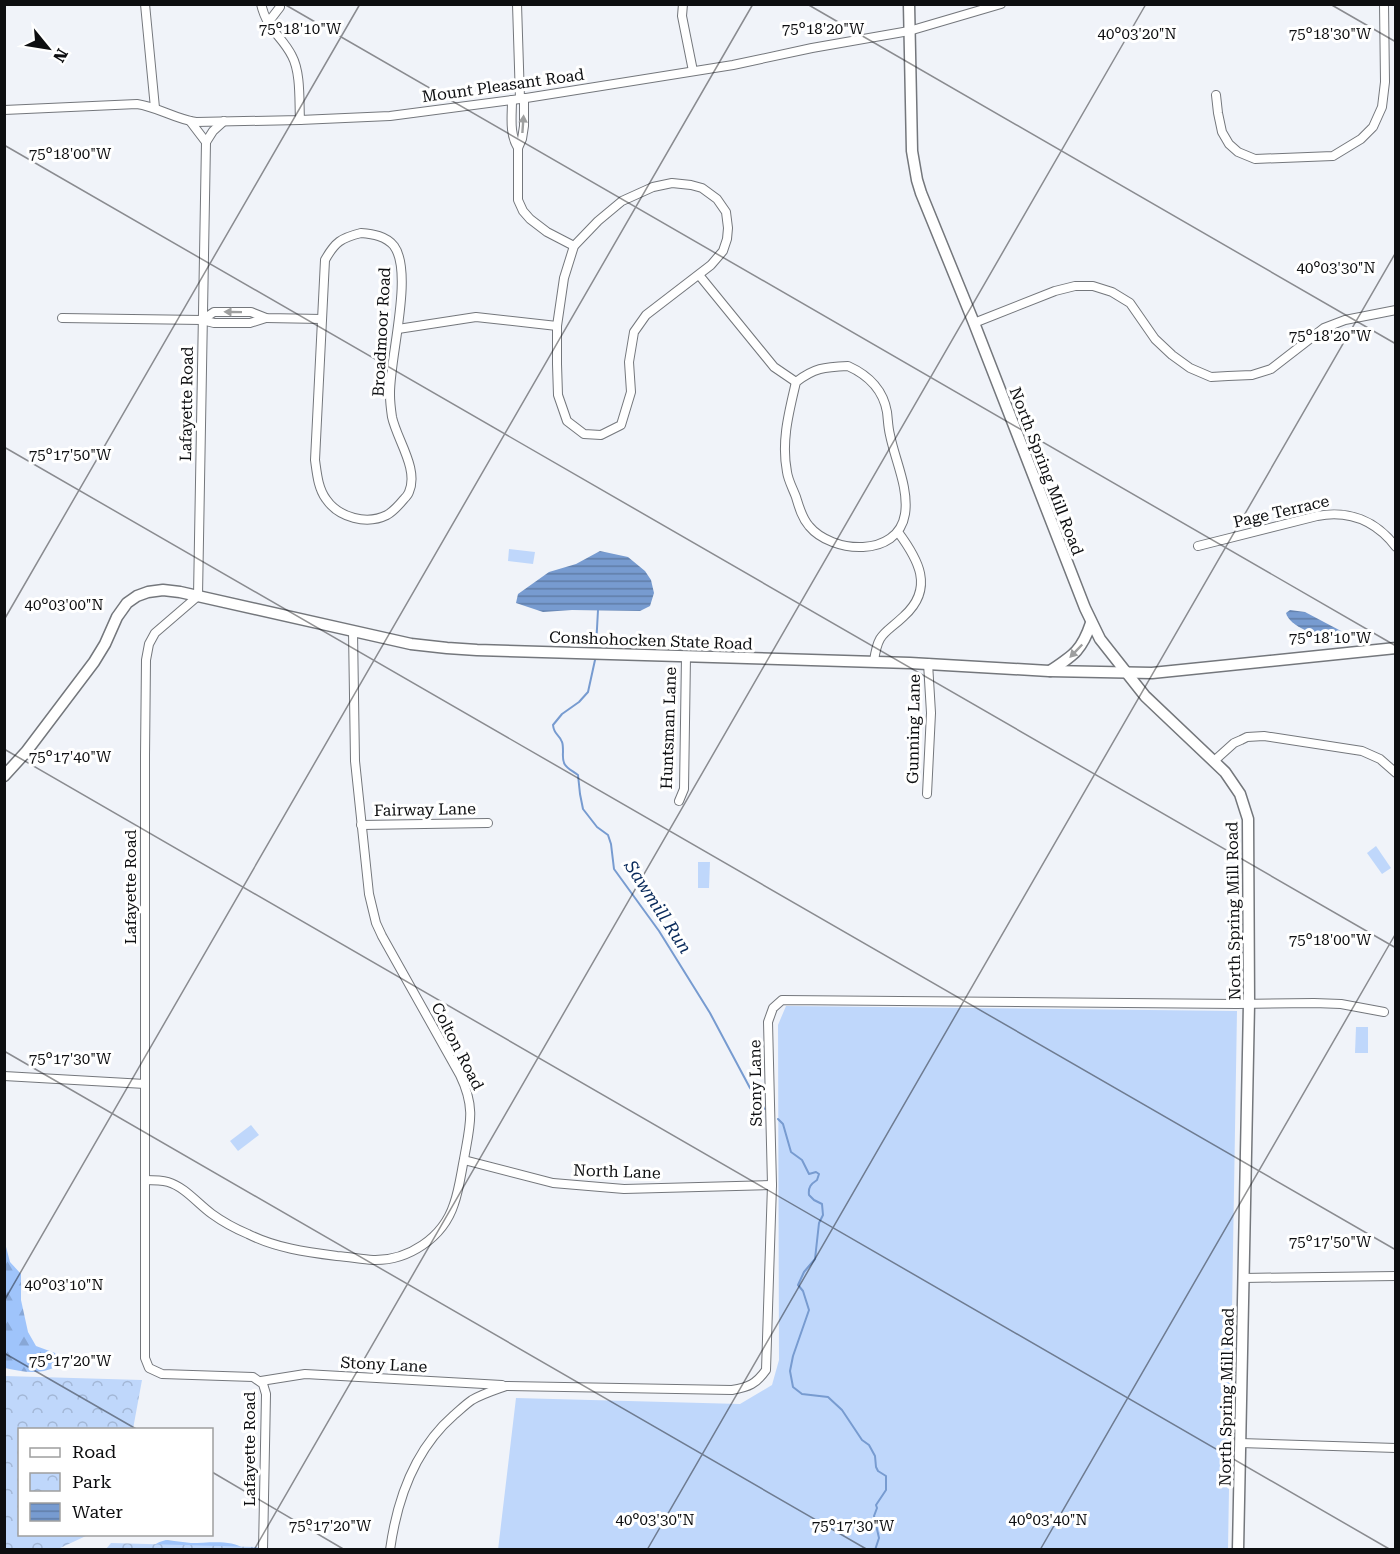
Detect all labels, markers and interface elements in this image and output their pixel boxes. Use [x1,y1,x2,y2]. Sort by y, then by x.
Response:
north arrow [18,18,78,78]
text: 75°18'10"W [259,20,342,38]
text: 75°18'20"W [782,20,865,38]
text: 40°03'20"N [1097,25,1177,43]
text: 75°18'30"W [1289,25,1372,43]
text: N [49,45,72,65]
street label: Mount Pleasant Road [421,65,585,106]
one-way arrow [519,114,528,133]
text: 75°18'00"W [29,145,112,163]
text: 40°03'30"N [1296,259,1376,277]
street label: Broadmoor Road [369,267,394,397]
one-way arrow [223,307,242,317]
text: 75°18'20"W [1289,327,1372,345]
street label: Lafayette Road [176,346,197,462]
street label: North Spring Mill Road [1006,384,1087,558]
text: 75°17'50"W [29,446,112,464]
street label: Page Terrace [1231,491,1331,532]
text: 40°03'00"N [24,596,104,614]
street label: Conshohocken State Road [549,627,753,654]
text: 75°18'10"W [1289,629,1372,647]
one-way arrow [1068,644,1083,658]
street label: Huntsman Lane [657,666,680,790]
street label: Gunning Lane [903,674,924,784]
text: 75°17'40"W [29,748,112,766]
street label: Fairway Lane [374,799,476,820]
street label: North Spring Mill Road [1222,821,1245,1001]
street label: Lafayette Road [121,829,140,945]
water label: Sawmill Run [620,855,696,957]
text: 75°18'00"W [1289,931,1372,949]
street label: Colton Road [427,999,488,1093]
street label: Stony Lane [745,1039,766,1127]
text: 75°17'30"W [29,1050,112,1068]
street label: North Lane [573,1160,661,1183]
text: 75°17'50"W [1289,1233,1372,1251]
text: 40°03'10"N [24,1276,104,1294]
street label: North Spring Mill Road [1215,1307,1238,1487]
text: 75°17'20"W [29,1352,112,1370]
street label: Stony Lane [340,1353,428,1376]
street label: Lafayette Road [240,1391,259,1507]
legend [18,1428,213,1536]
text: Road [72,1441,117,1462]
text: Park [72,1471,112,1492]
text: Water [72,1501,123,1522]
text: 40°03'30"N [615,1511,695,1529]
text: 40°03'40"N [1008,1511,1088,1529]
text: 75°17'20"W [289,1517,372,1535]
text: 75°17'30"W [812,1517,895,1535]

